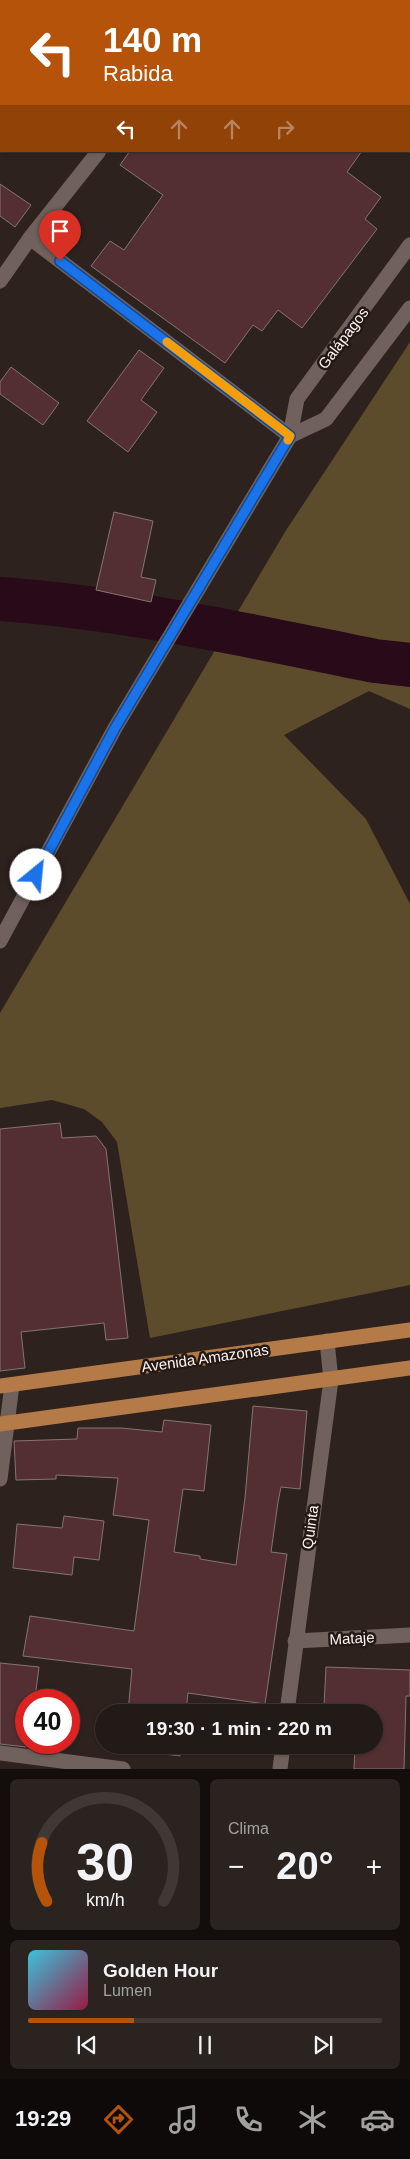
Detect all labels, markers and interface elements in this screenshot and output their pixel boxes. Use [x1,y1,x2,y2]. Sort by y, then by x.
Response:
icon: left [20,20,85,85]
text: 140 m [103,20,202,59]
text: Rabida [103,61,173,86]
icon: left [112,115,140,143]
icon: ahead [165,115,193,143]
icon: ahead [218,115,246,143]
icon: right [271,115,299,143]
pin [39,210,81,261]
icon: arrive [46,217,74,245]
street label: Galápagos [314,304,372,372]
position arrow [9,848,61,900]
street label: Avenida Amazonas [140,1341,270,1375]
street label: Quinta [299,1503,322,1550]
street label: Mataje [329,1628,375,1648]
speed limit sign: 40 [15,1689,80,1754]
text: 19:30 · 1 min · 220 m [146,1718,332,1739]
text: Clima [228,1820,269,1837]
text: 30 [76,1833,134,1891]
text: 20° [276,1845,334,1887]
text: − [228,1851,244,1882]
text: + [366,1851,382,1882]
text: km/h [86,1890,124,1910]
text: Golden Hour [103,1960,218,1981]
text: Lumen [103,1982,152,1999]
icon: previous [73,2031,101,2059]
icon: pause [191,2031,219,2059]
icon: next [309,2031,337,2059]
icon: directions [101,2102,136,2137]
icon: music [166,2102,201,2137]
icon: phone [231,2102,266,2137]
icon: climate [295,2102,330,2137]
icon: car [360,2102,395,2137]
text: 19:29 [15,2106,71,2131]

